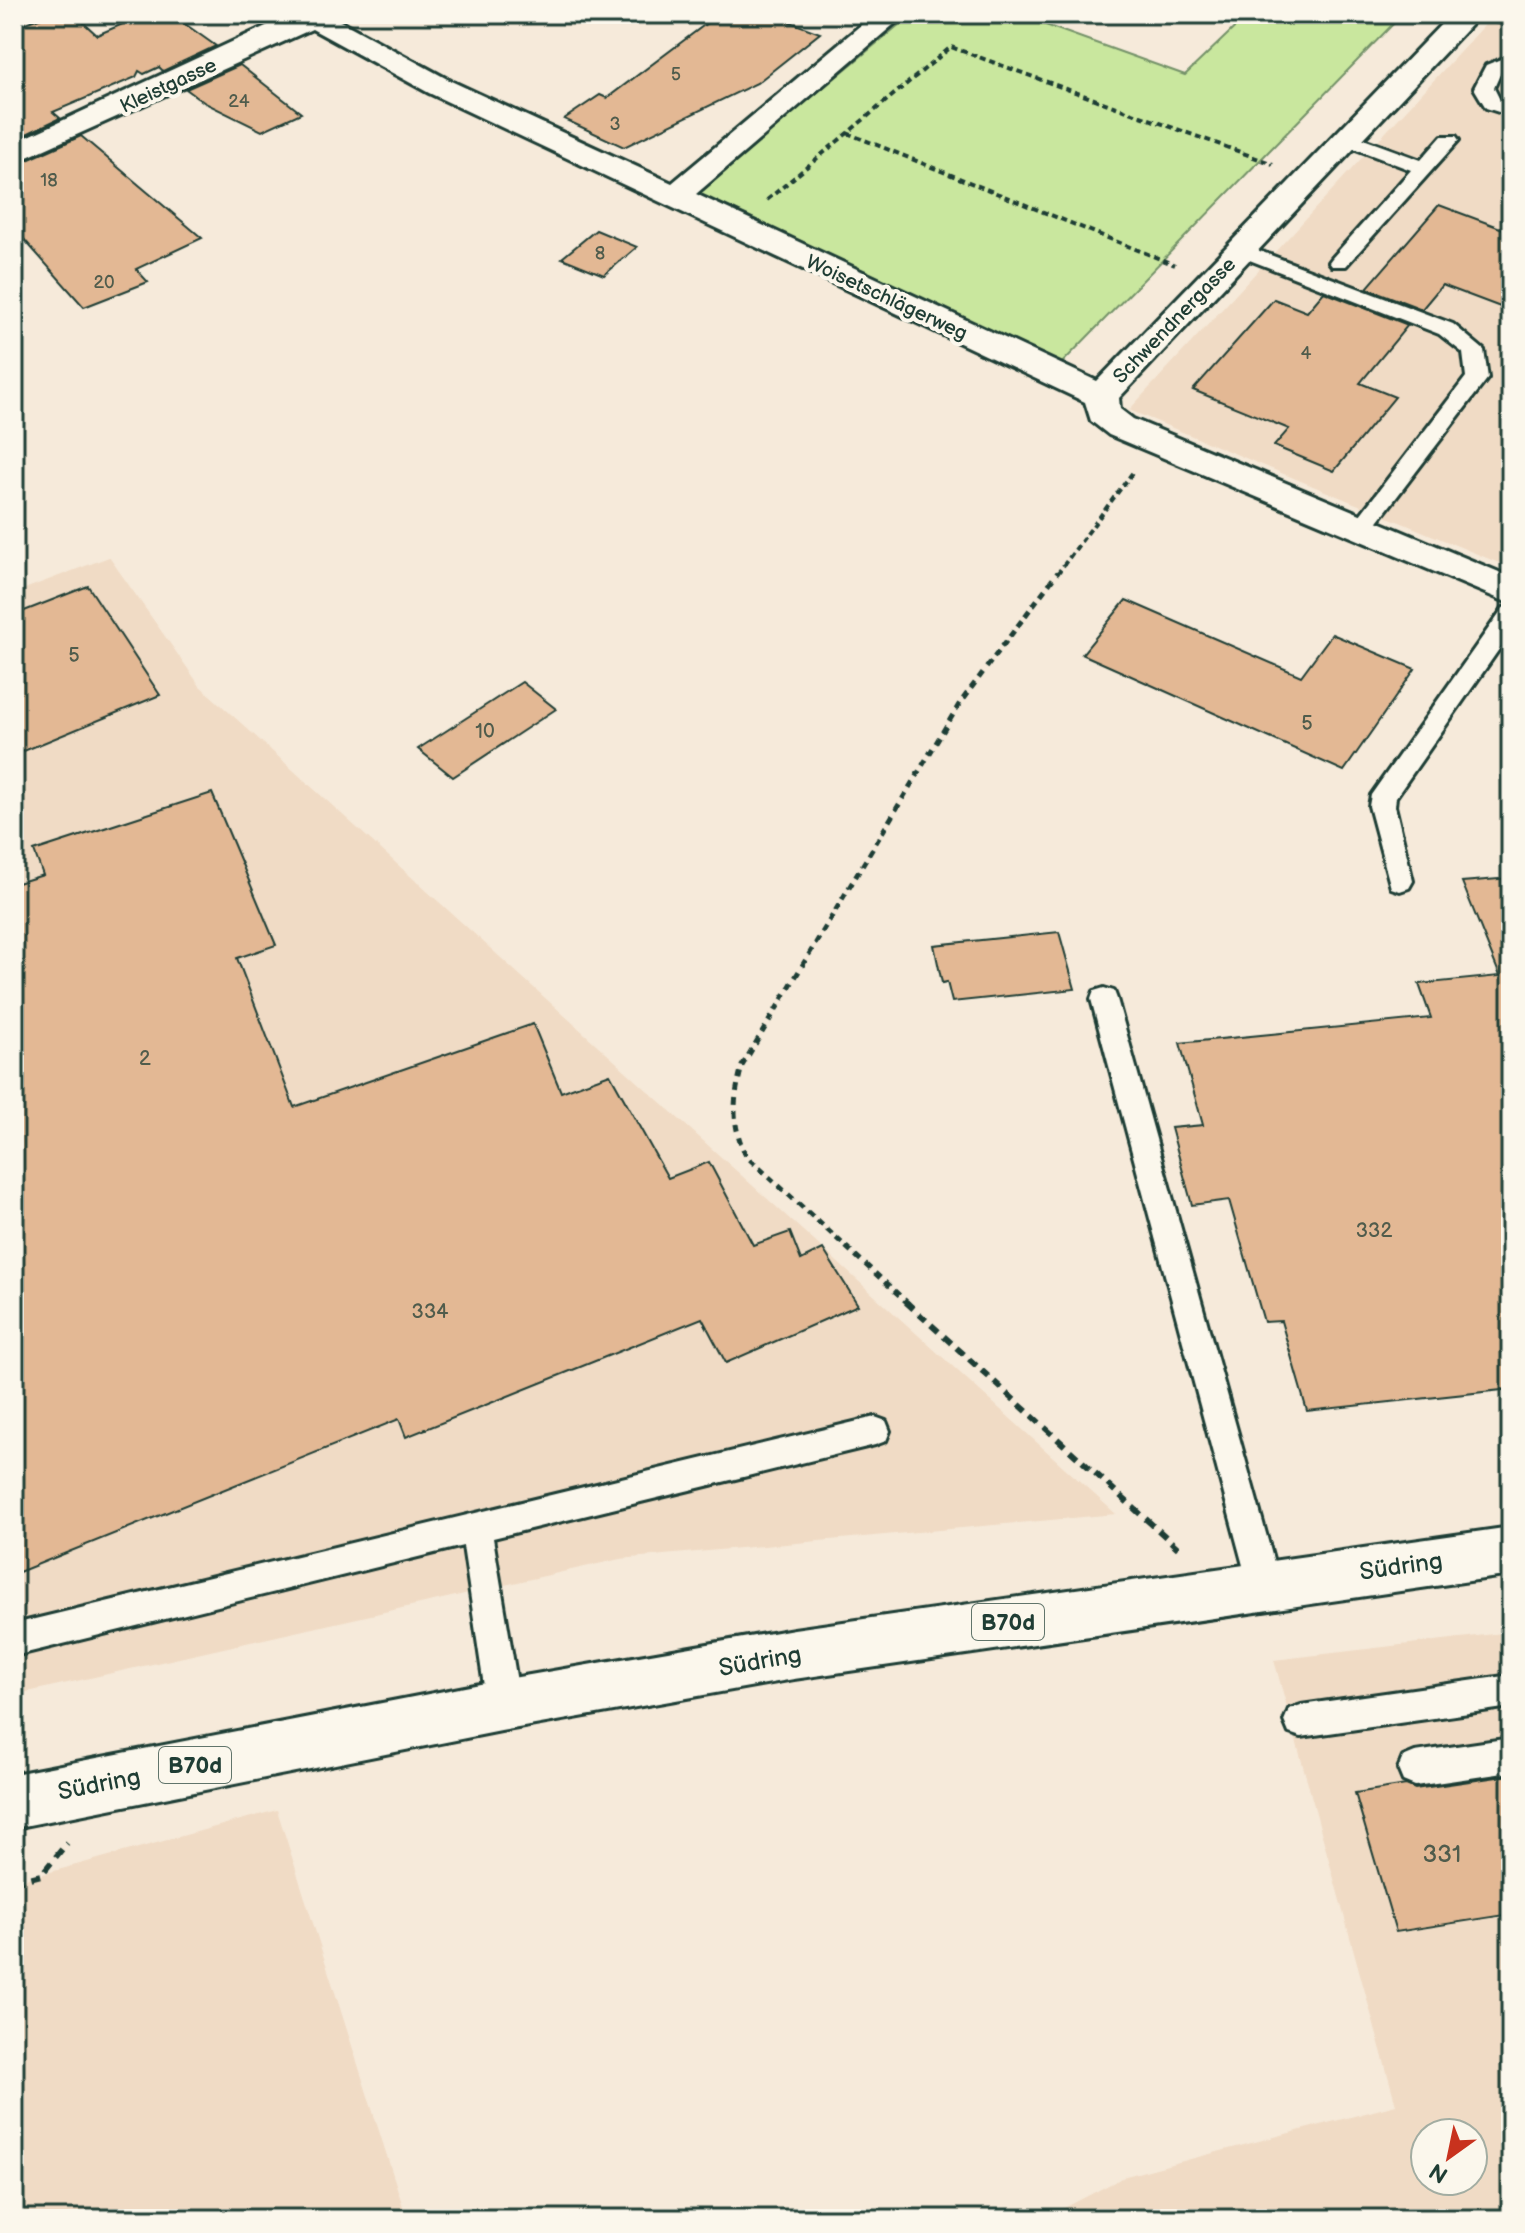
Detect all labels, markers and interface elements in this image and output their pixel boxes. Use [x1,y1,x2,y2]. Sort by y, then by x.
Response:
street label: Kleistgasse [116,53,221,119]
house number: 5 [671,64,681,85]
house number: 24 [228,91,250,112]
house number: 3 [609,114,621,135]
house number: 18 [40,170,58,191]
house number: 8 [595,243,605,264]
street label: Woisetschlägerweg [802,250,971,346]
street label: Schwendnergasse [1108,253,1241,389]
house number: 20 [93,272,115,293]
house number: 4 [1301,343,1312,364]
house number: 5 [68,644,80,668]
house number: 5 [1301,712,1313,736]
house number: 10 [475,720,495,744]
house number: 2 [139,1047,151,1071]
house number: 332 [1356,1219,1392,1243]
house number: 334 [412,1300,448,1324]
street label: Südring [1358,1546,1444,1587]
road number: B70d [972,1604,1044,1640]
street label: Südring [716,1640,804,1683]
road number: B70d [159,1747,231,1783]
street label: Südring [55,1762,143,1807]
house number: 331 [1423,1840,1461,1869]
north arrow [1409,2117,1489,2197]
text: N [1425,2157,1453,2188]

